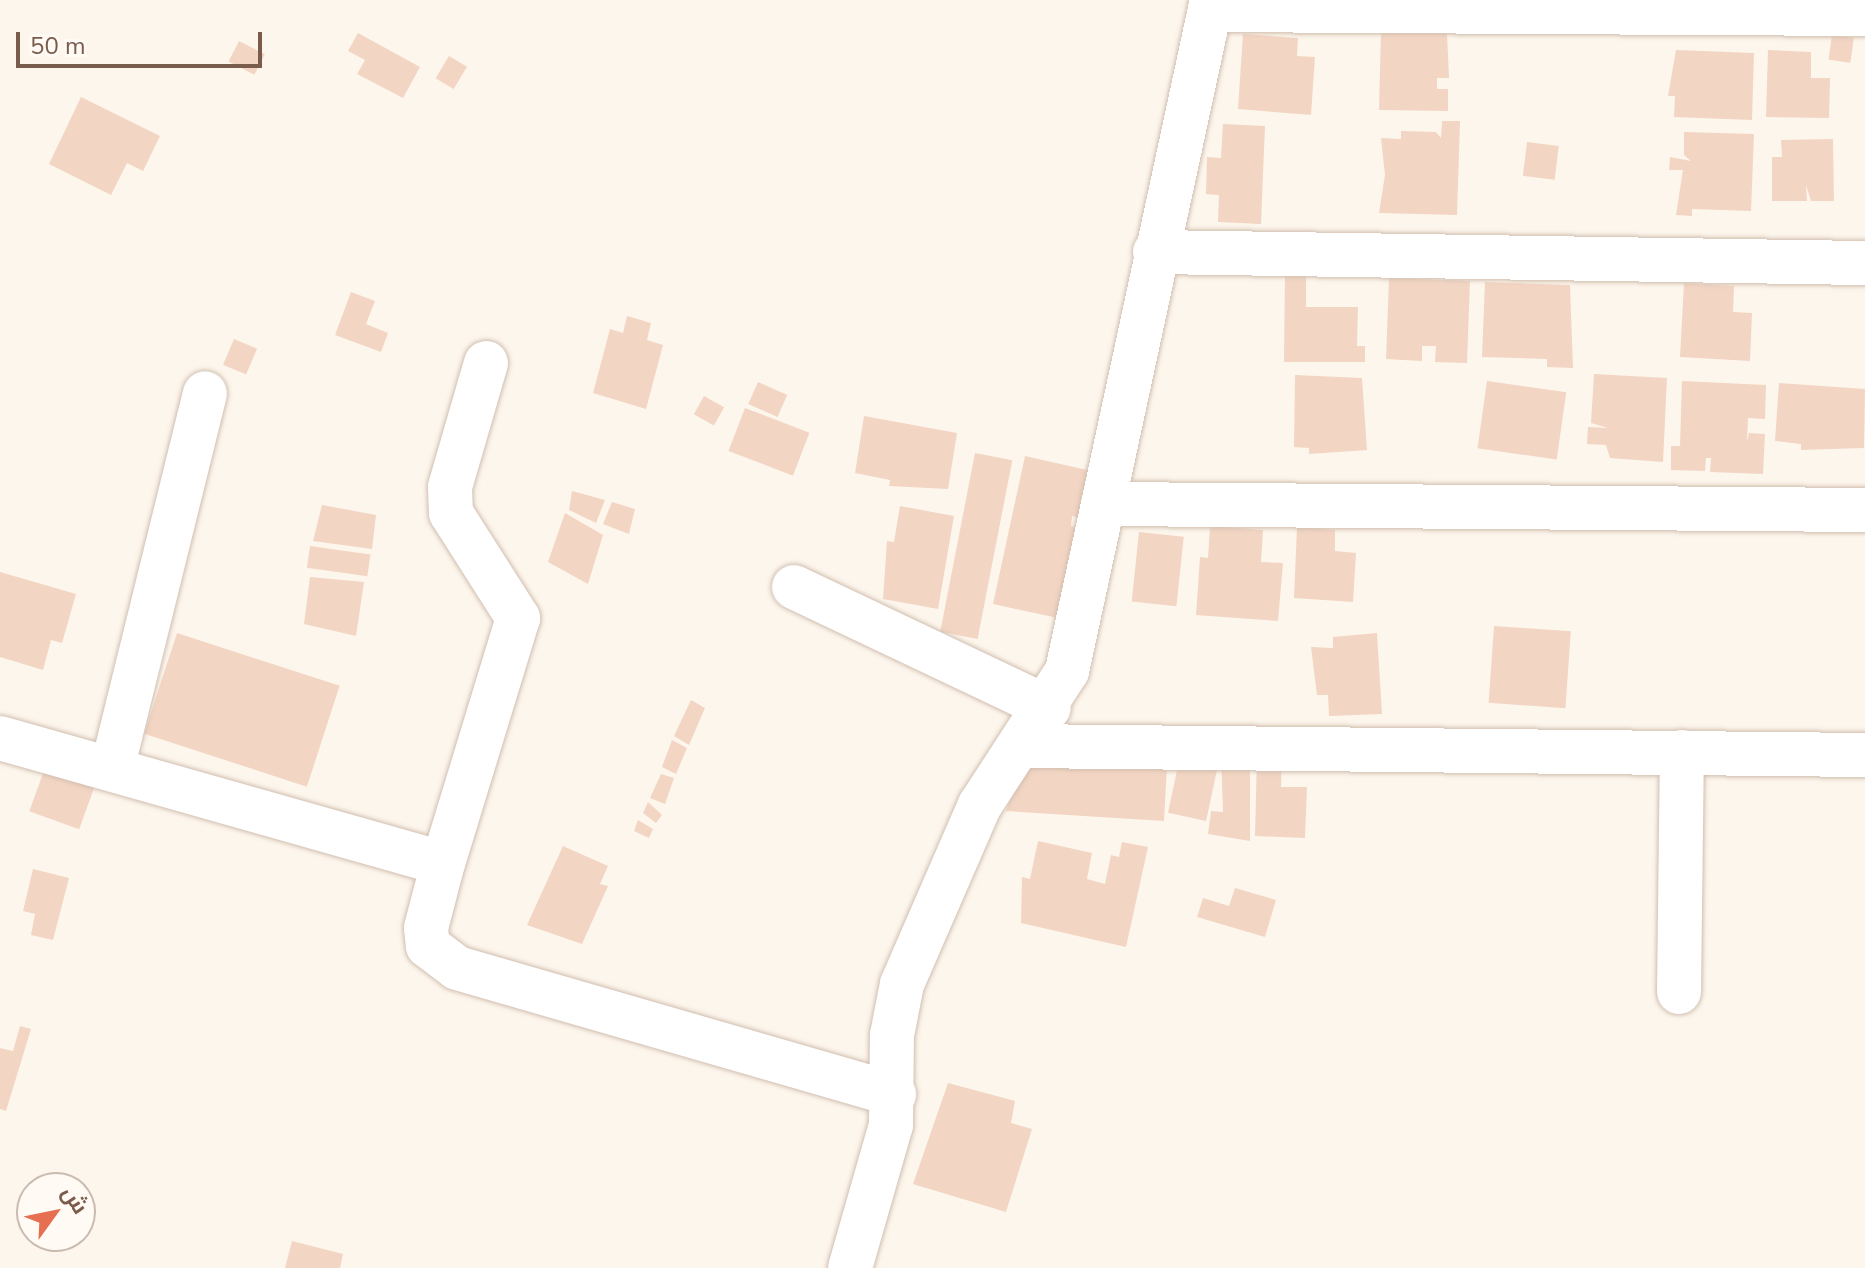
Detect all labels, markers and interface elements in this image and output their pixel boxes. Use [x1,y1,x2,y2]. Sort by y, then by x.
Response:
scale bar [20,16,266,66]
text: 50 m [30,30,86,62]
north arrow [16,1172,96,1252]
text: ش [54,1180,95,1220]

